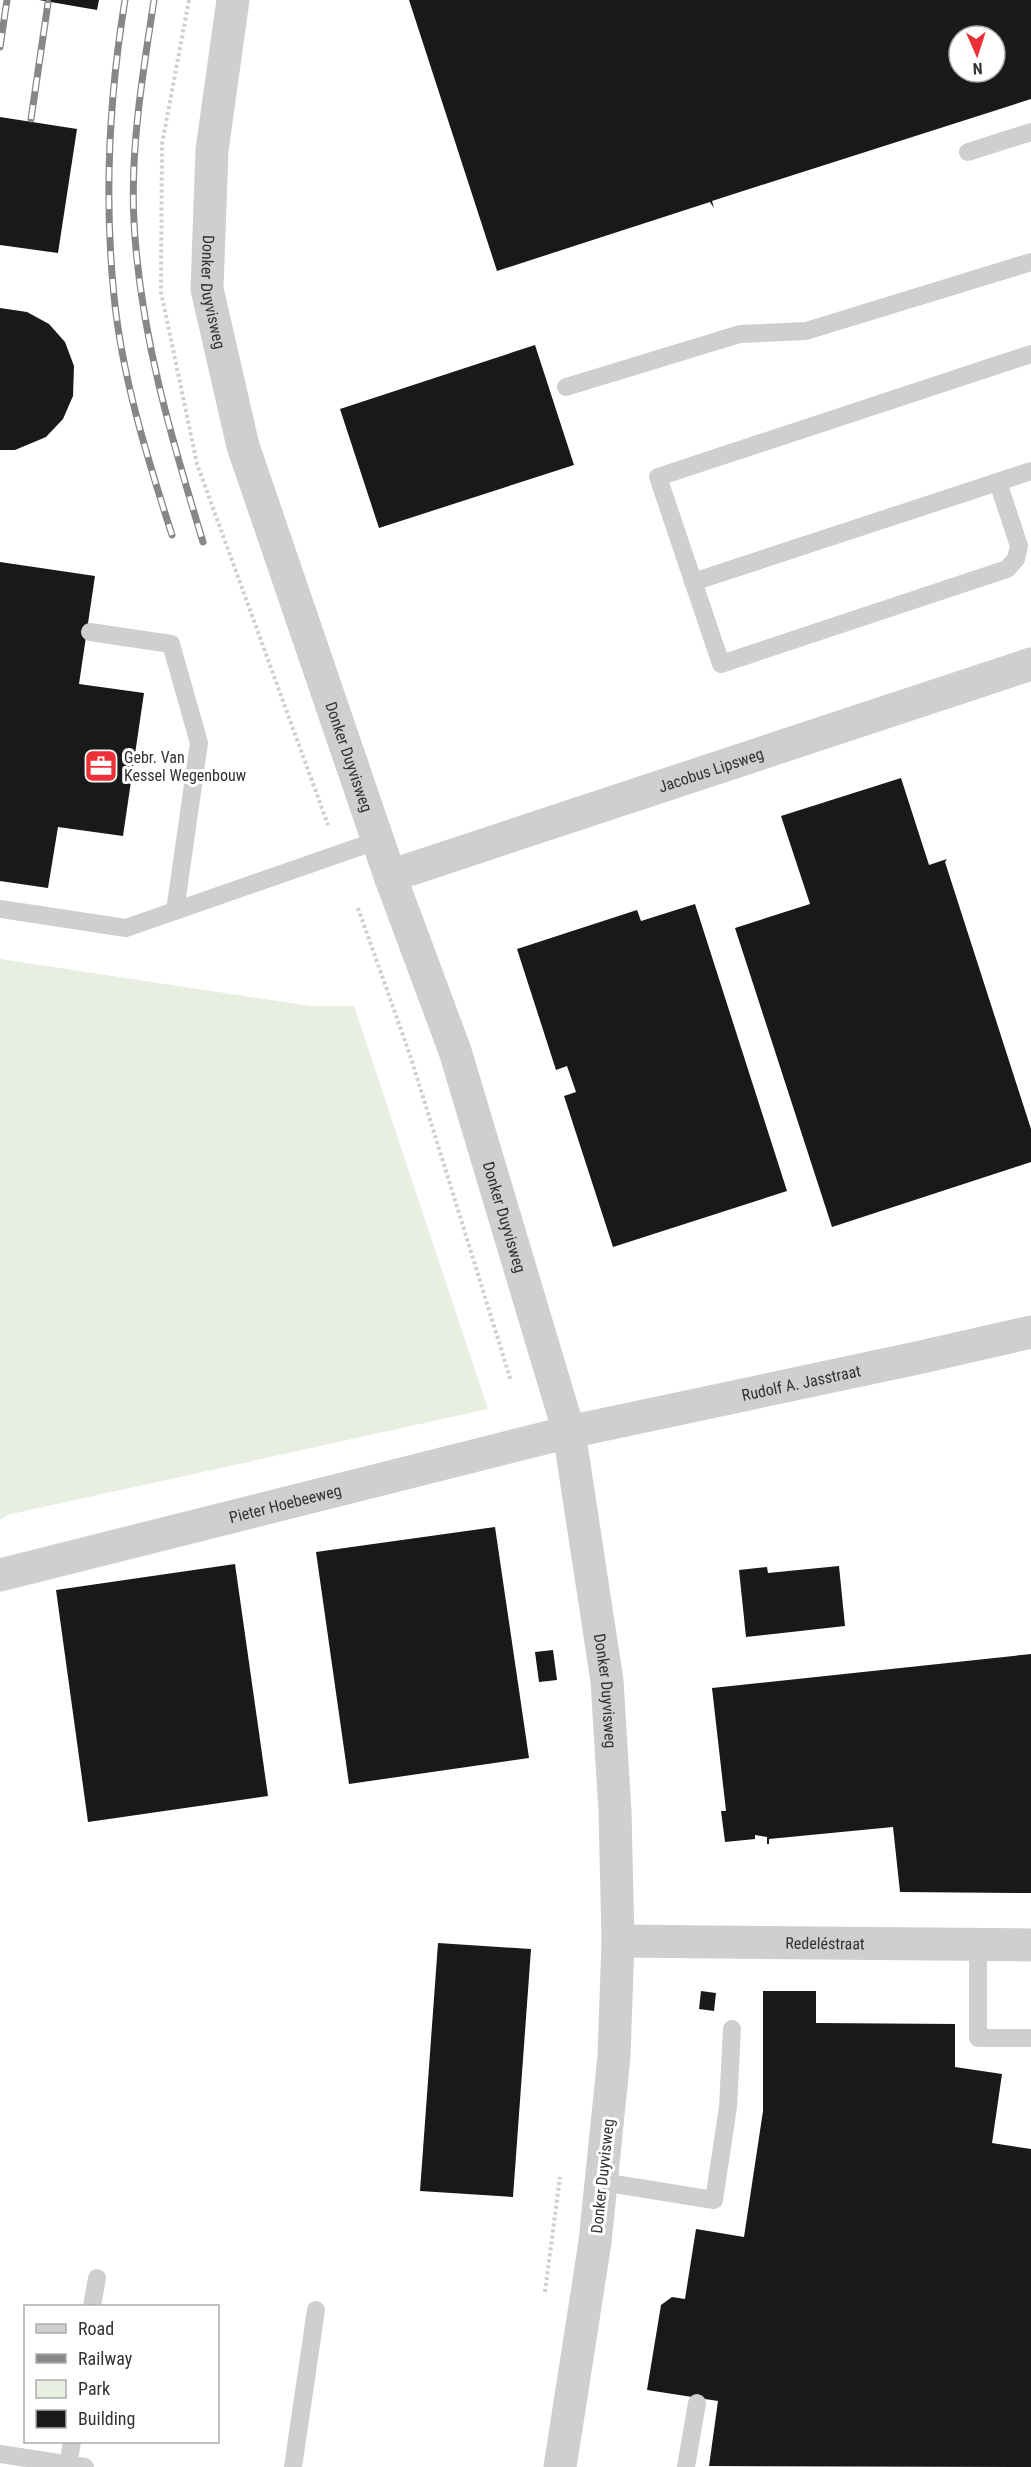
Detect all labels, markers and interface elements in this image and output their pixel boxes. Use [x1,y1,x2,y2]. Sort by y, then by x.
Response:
north arrow [947,24,1007,84]
text: N [972,59,983,78]
street label: Donker Duyvisweg [197,235,229,351]
street label: Donker Duyvisweg [321,699,376,814]
street label: Jacobus Lipsweg [656,744,766,797]
office icon: Gebr. Van Kessel Wegenbouw [83,748,119,784]
place label: Gebr. Van Kessel Wegenbouw [124,748,246,785]
street label: Donker Duyvisweg [479,1159,530,1275]
street label: Rudolf A. Jasstraat [740,1361,863,1405]
street label: Pieter Hoebeeweg [227,1481,343,1527]
street label: Donker Duyvisweg [590,1632,620,1749]
street label: Redeléstraat [785,1934,865,1953]
street label: Donker Duyvisweg [587,2118,618,2234]
legend [24,2305,219,2443]
text: Road [78,2318,114,2339]
text: Railway [78,2348,133,2369]
text: Park [78,2378,110,2399]
text: Building [78,2408,135,2429]

